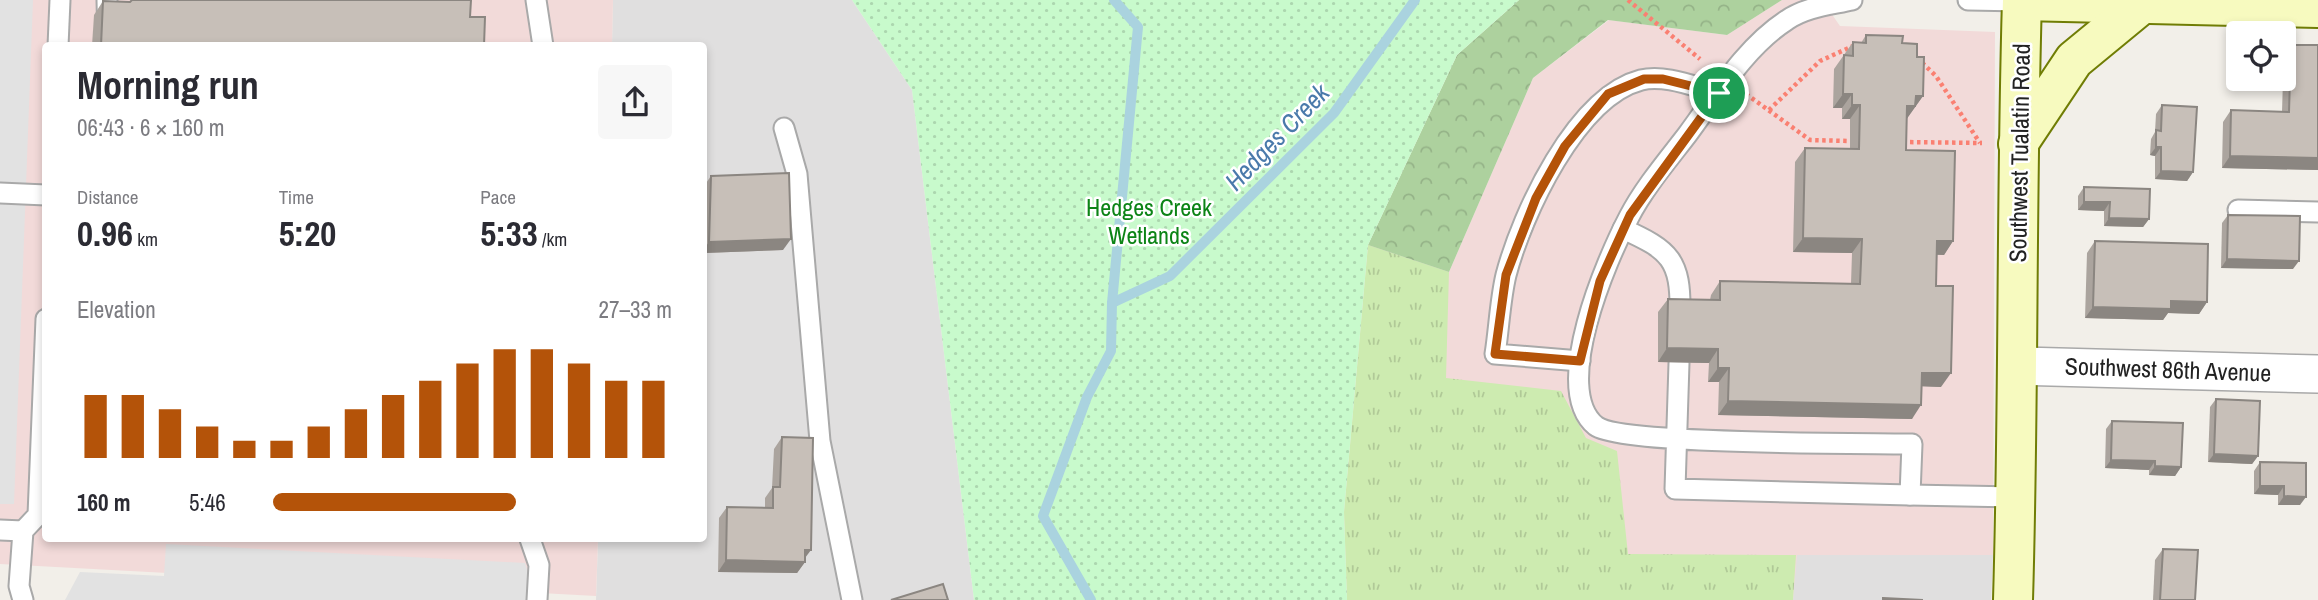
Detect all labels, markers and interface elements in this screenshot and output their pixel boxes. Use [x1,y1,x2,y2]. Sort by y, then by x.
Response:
map controls [2226,21,2296,91]
button: locate [2226,21,2296,91]
street label: Southwest Tualatin Road [2001,43,2037,263]
text: Morning run [77,60,259,111]
pin [1689,63,1749,123]
button: share [598,65,672,139]
icon: arrive [1700,74,1738,112]
water label: Hedges Creek [1217,75,1337,198]
text: 06:43 · 6 × 160 m [77,112,224,143]
text: Distance [77,184,138,210]
text: Time [279,184,314,210]
text: Pace [480,184,516,210]
park label: Hedges Creek Wetlands [1086,191,1212,251]
text: 0.96 [77,210,133,257]
text: 5:20 [279,210,336,257]
text: 5:33 [480,210,538,257]
text: km [133,226,158,252]
text: /km [538,226,567,252]
text: Elevation [77,294,156,325]
text: 27–33 m [599,294,672,325]
street label: Southwest 86th Avenue [2064,349,2272,389]
text: 160 m [77,487,130,518]
text: 5:46 [189,487,226,518]

